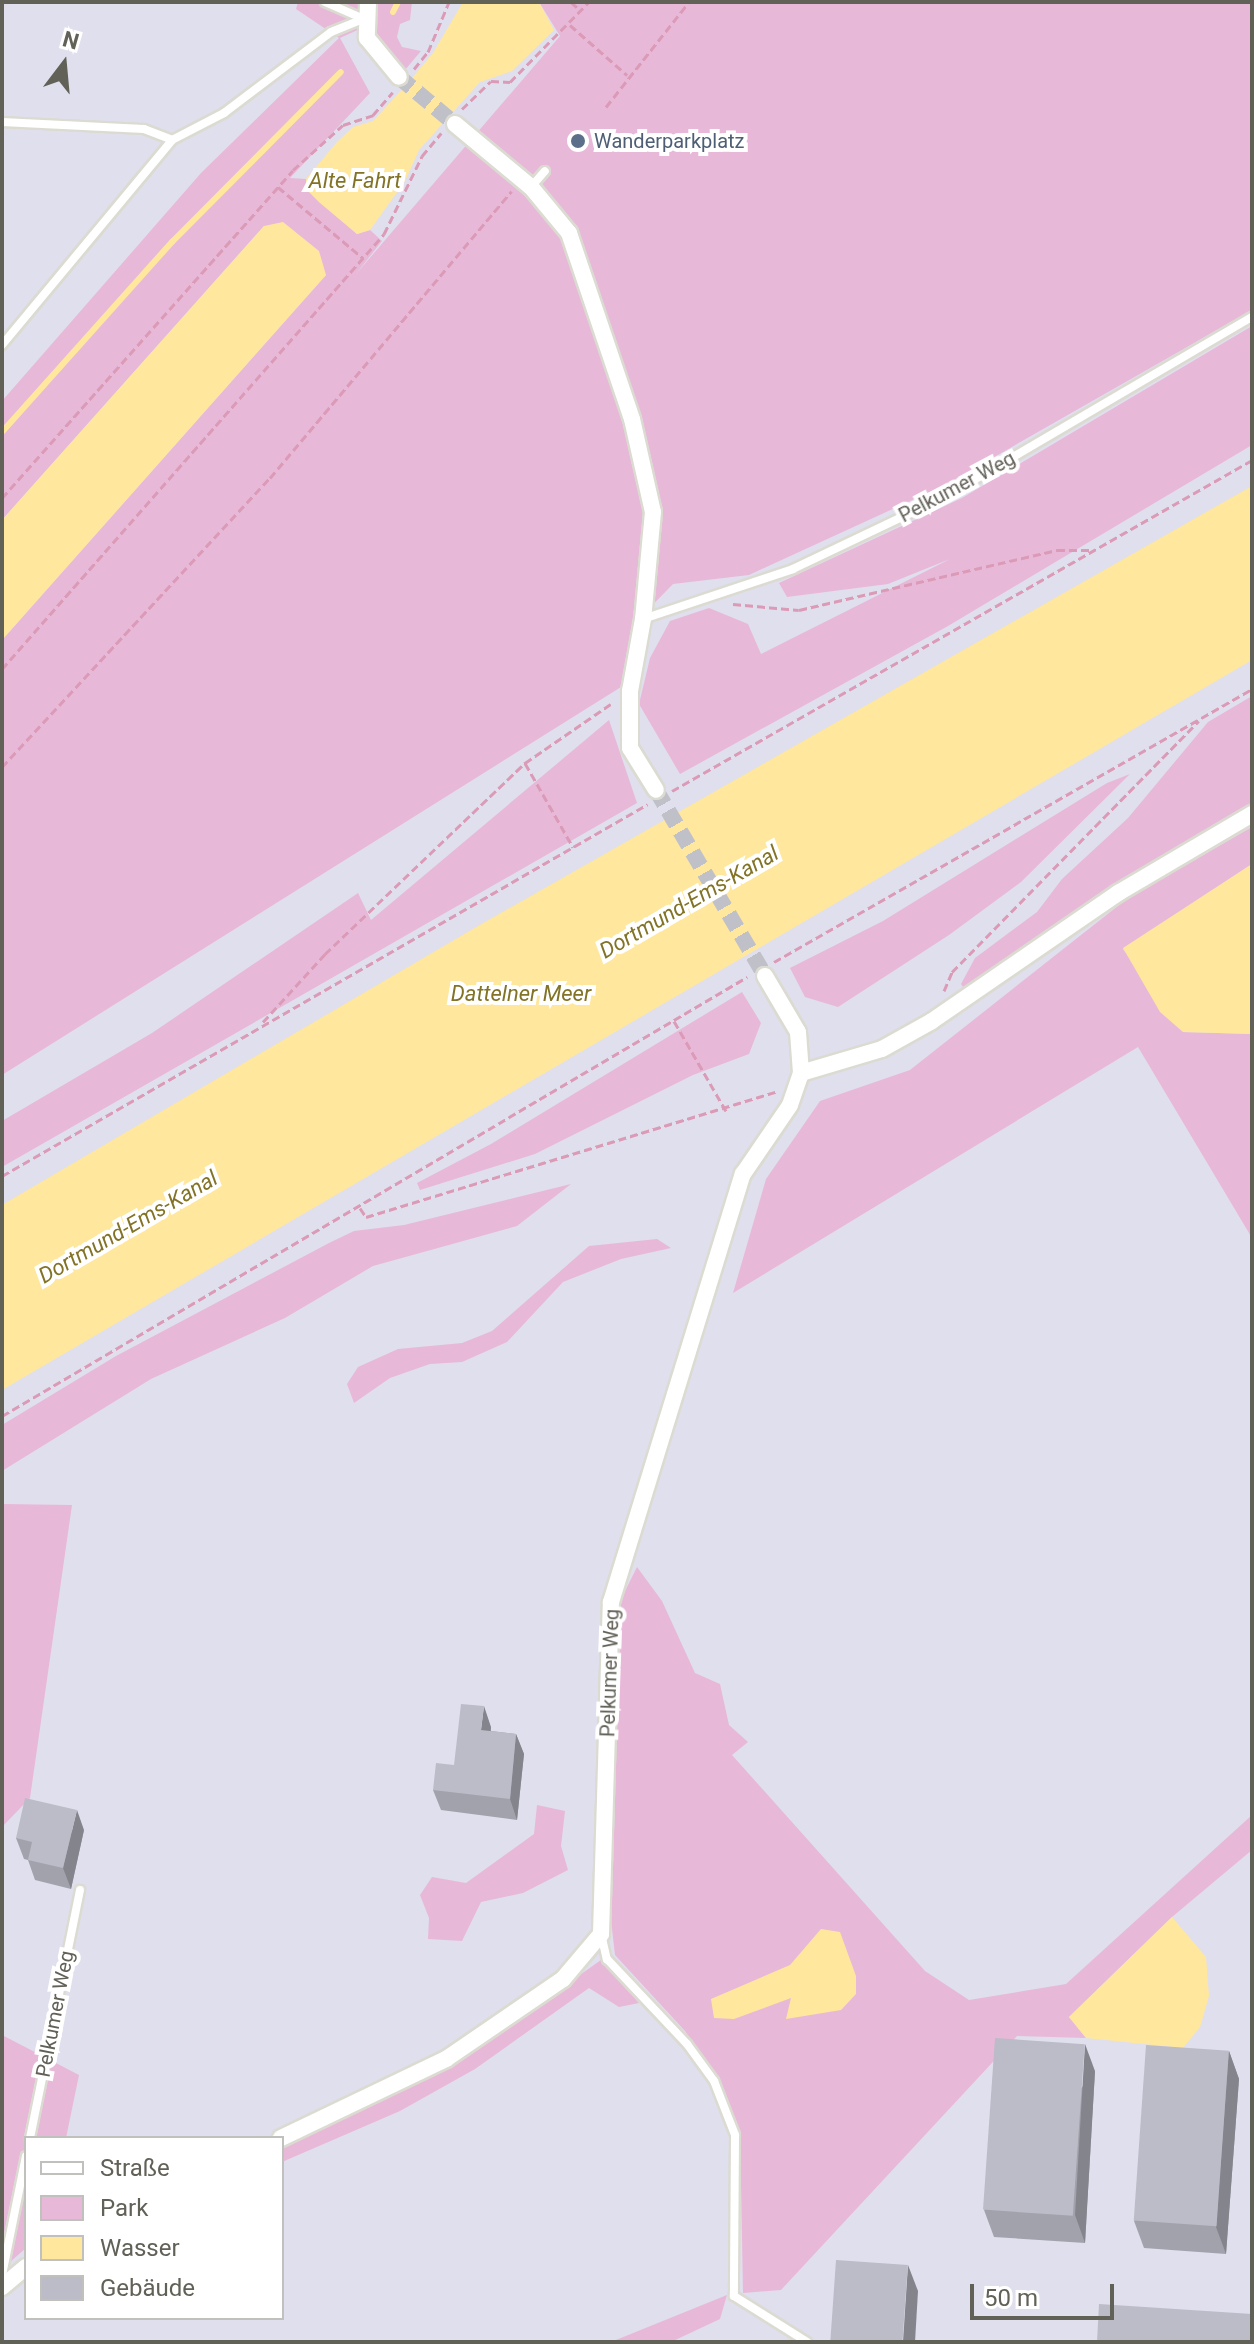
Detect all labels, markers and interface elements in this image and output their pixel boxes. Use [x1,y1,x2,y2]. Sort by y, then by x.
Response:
north arrow [24,24,104,104]
text: N [60,26,82,55]
place label: Wanderparkplatz [594,129,744,153]
marker: Wanderparkplatz [569,132,587,150]
water label: Alte Fahrt [309,168,401,194]
street label: Pelkumer Weg [895,446,1019,528]
water label: Dortmund-Ems-Kanal [595,840,783,964]
water label: Dattelner Meer [451,981,591,1007]
water label: Dortmund-Ems-Kanal [34,1165,222,1289]
street label: Pelkumer Weg [596,1608,624,1738]
street label: Pelkumer Weg [31,1949,79,2079]
legend [24,2136,284,2320]
text: Straße [100,2154,170,2182]
text: Park [100,2194,148,2222]
text: Wasser [100,2234,180,2262]
scale bar [974,2268,1118,2318]
text: Gebäude [100,2274,195,2302]
text: 50 m [984,2284,1038,2312]

